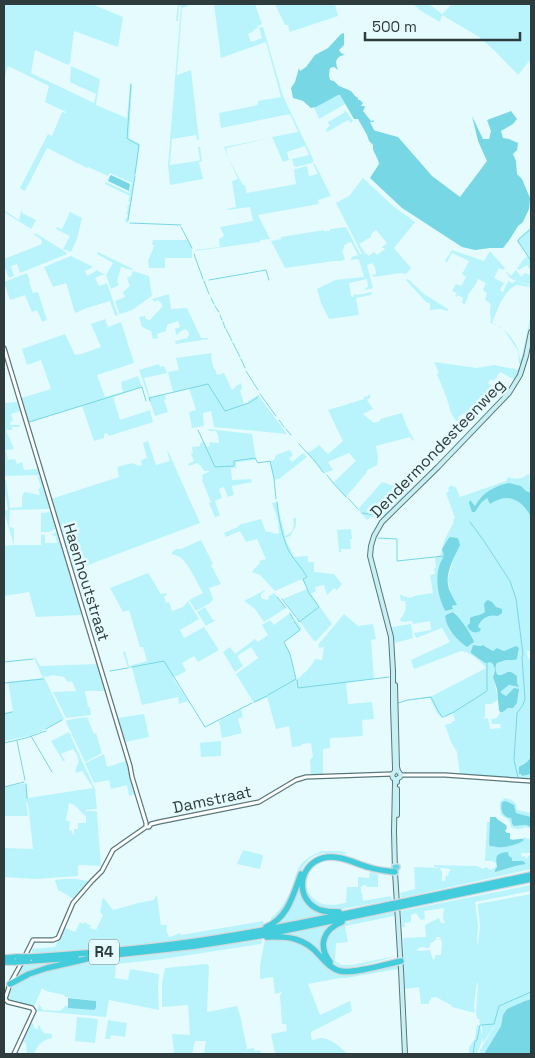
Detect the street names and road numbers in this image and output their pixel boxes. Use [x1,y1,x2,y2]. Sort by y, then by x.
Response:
street label: Dendermondesteenweg [365,374,509,522]
street label: Haenhoutstraat [59,521,114,644]
street label: Damstraat [171,781,254,818]
road number: R4 [89,940,119,964]

